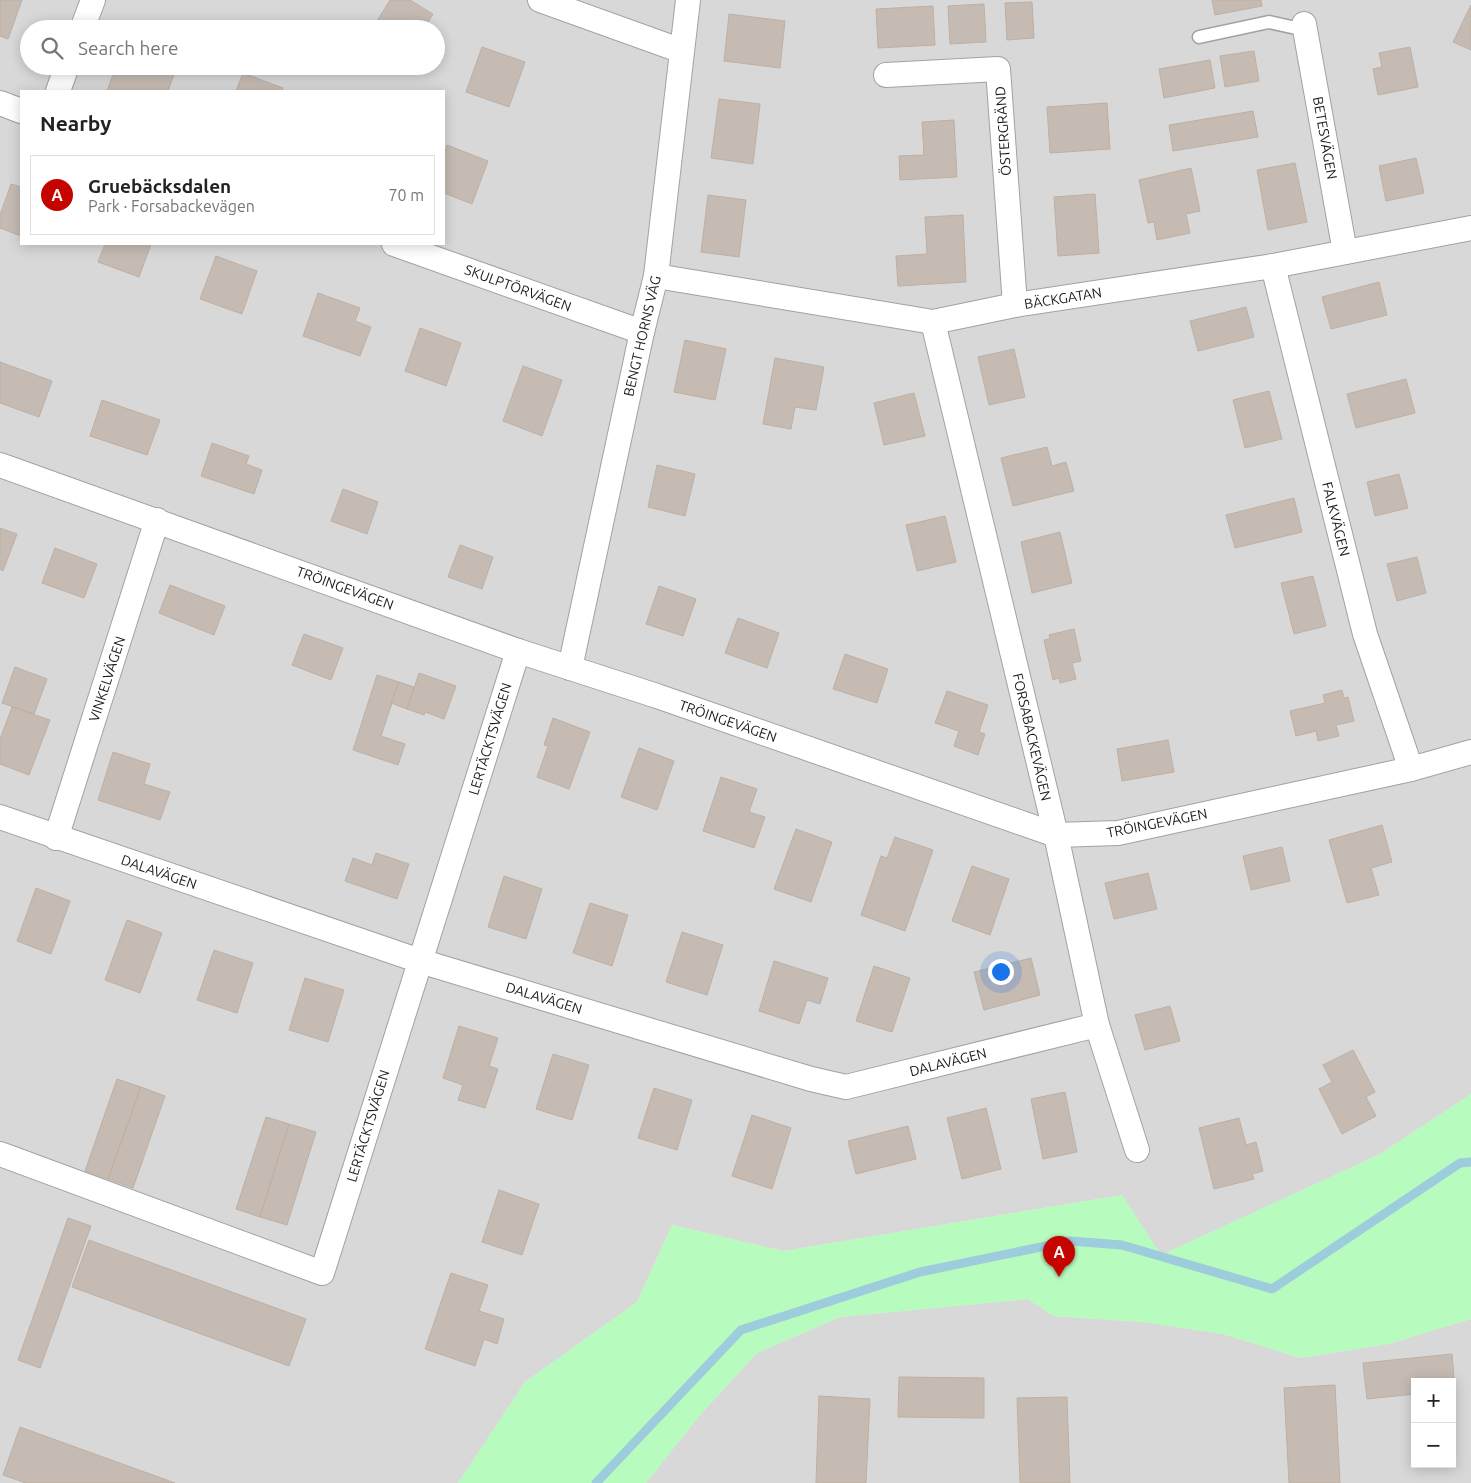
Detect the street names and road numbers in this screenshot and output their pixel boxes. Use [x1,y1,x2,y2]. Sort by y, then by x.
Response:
street label: ÖSTERGRÄND [991,86,1014,176]
street label: BETESVÄGEN [1310,95,1340,181]
street label: SKULPTÖRVÄGEN [462,260,574,315]
street label: BENGT HORNS VÄG [620,274,664,398]
street label: BÄCKGATAN [1023,284,1103,312]
street label: FALKVÄGEN [1319,480,1353,558]
street label: TRÖINGEVÄGEN [294,562,396,613]
street label: VINKELVÄGEN [86,634,128,724]
street label: FORSABACKEVÄGEN [1010,672,1054,802]
street label: LERTÄCKTSVÄGEN [465,681,515,797]
street label: TRÖINGEVÄGEN [677,696,779,745]
street label: TRÖINGEVÄGEN [1105,804,1209,841]
street label: DALAVÄGEN [119,852,199,892]
street label: DALAVÄGEN [504,979,584,1017]
street label: DALAVÄGEN [908,1045,988,1079]
street label: LERTÄCKTSVÄGEN [343,1068,393,1184]

